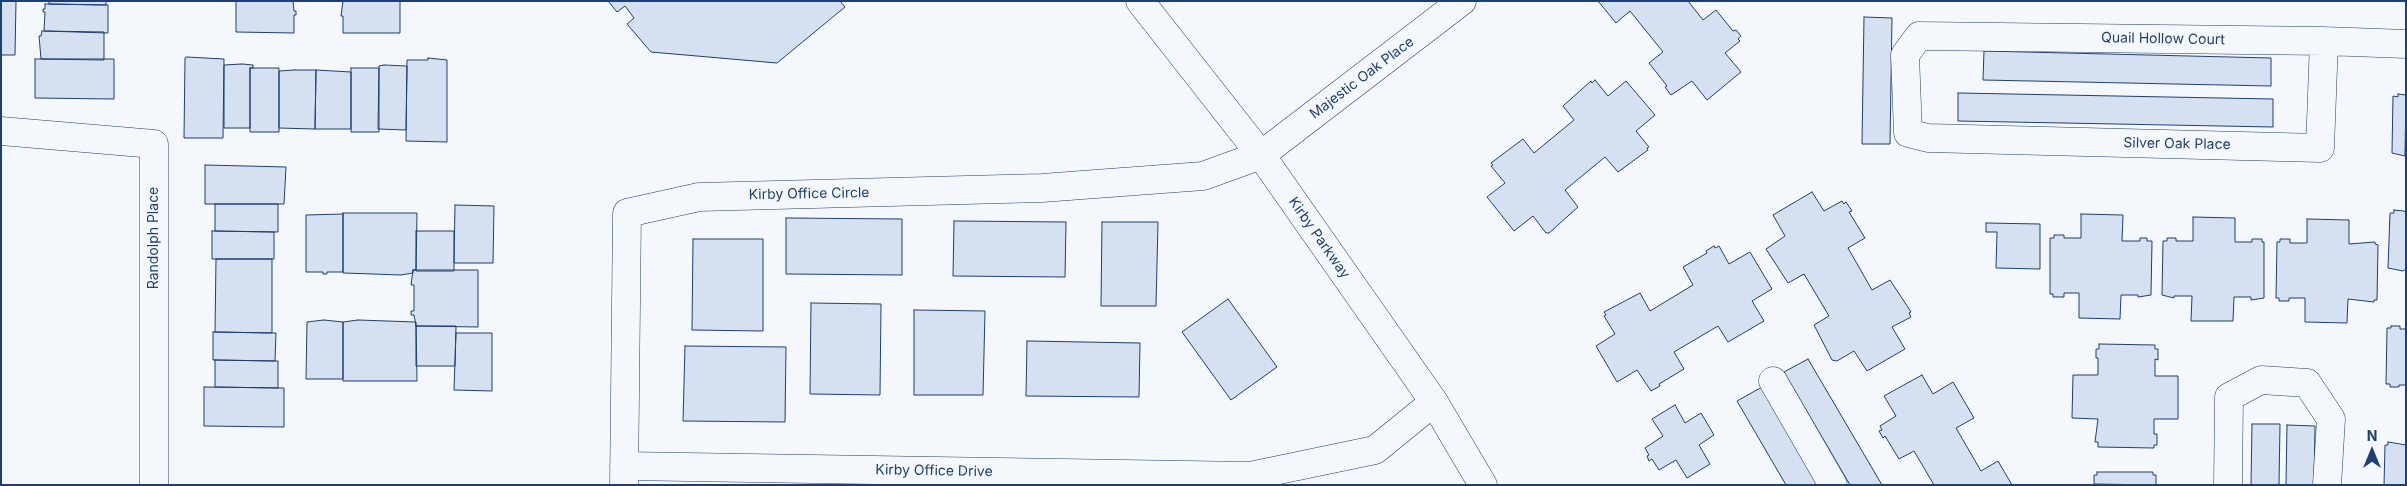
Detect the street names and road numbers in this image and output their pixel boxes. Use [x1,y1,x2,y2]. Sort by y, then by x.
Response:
street label: Quail Hollow Court [2101,30,2225,48]
street label: Majestic Oak Place [1307,33,1417,123]
street label: Silver Oak Place [2123,135,2231,153]
street label: Kirby Office Circle [748,185,870,203]
street label: Randolph Place [146,187,162,289]
street label: Kirby Parkway [1285,194,1353,282]
street label: Kirby Office Drive [875,462,993,480]

